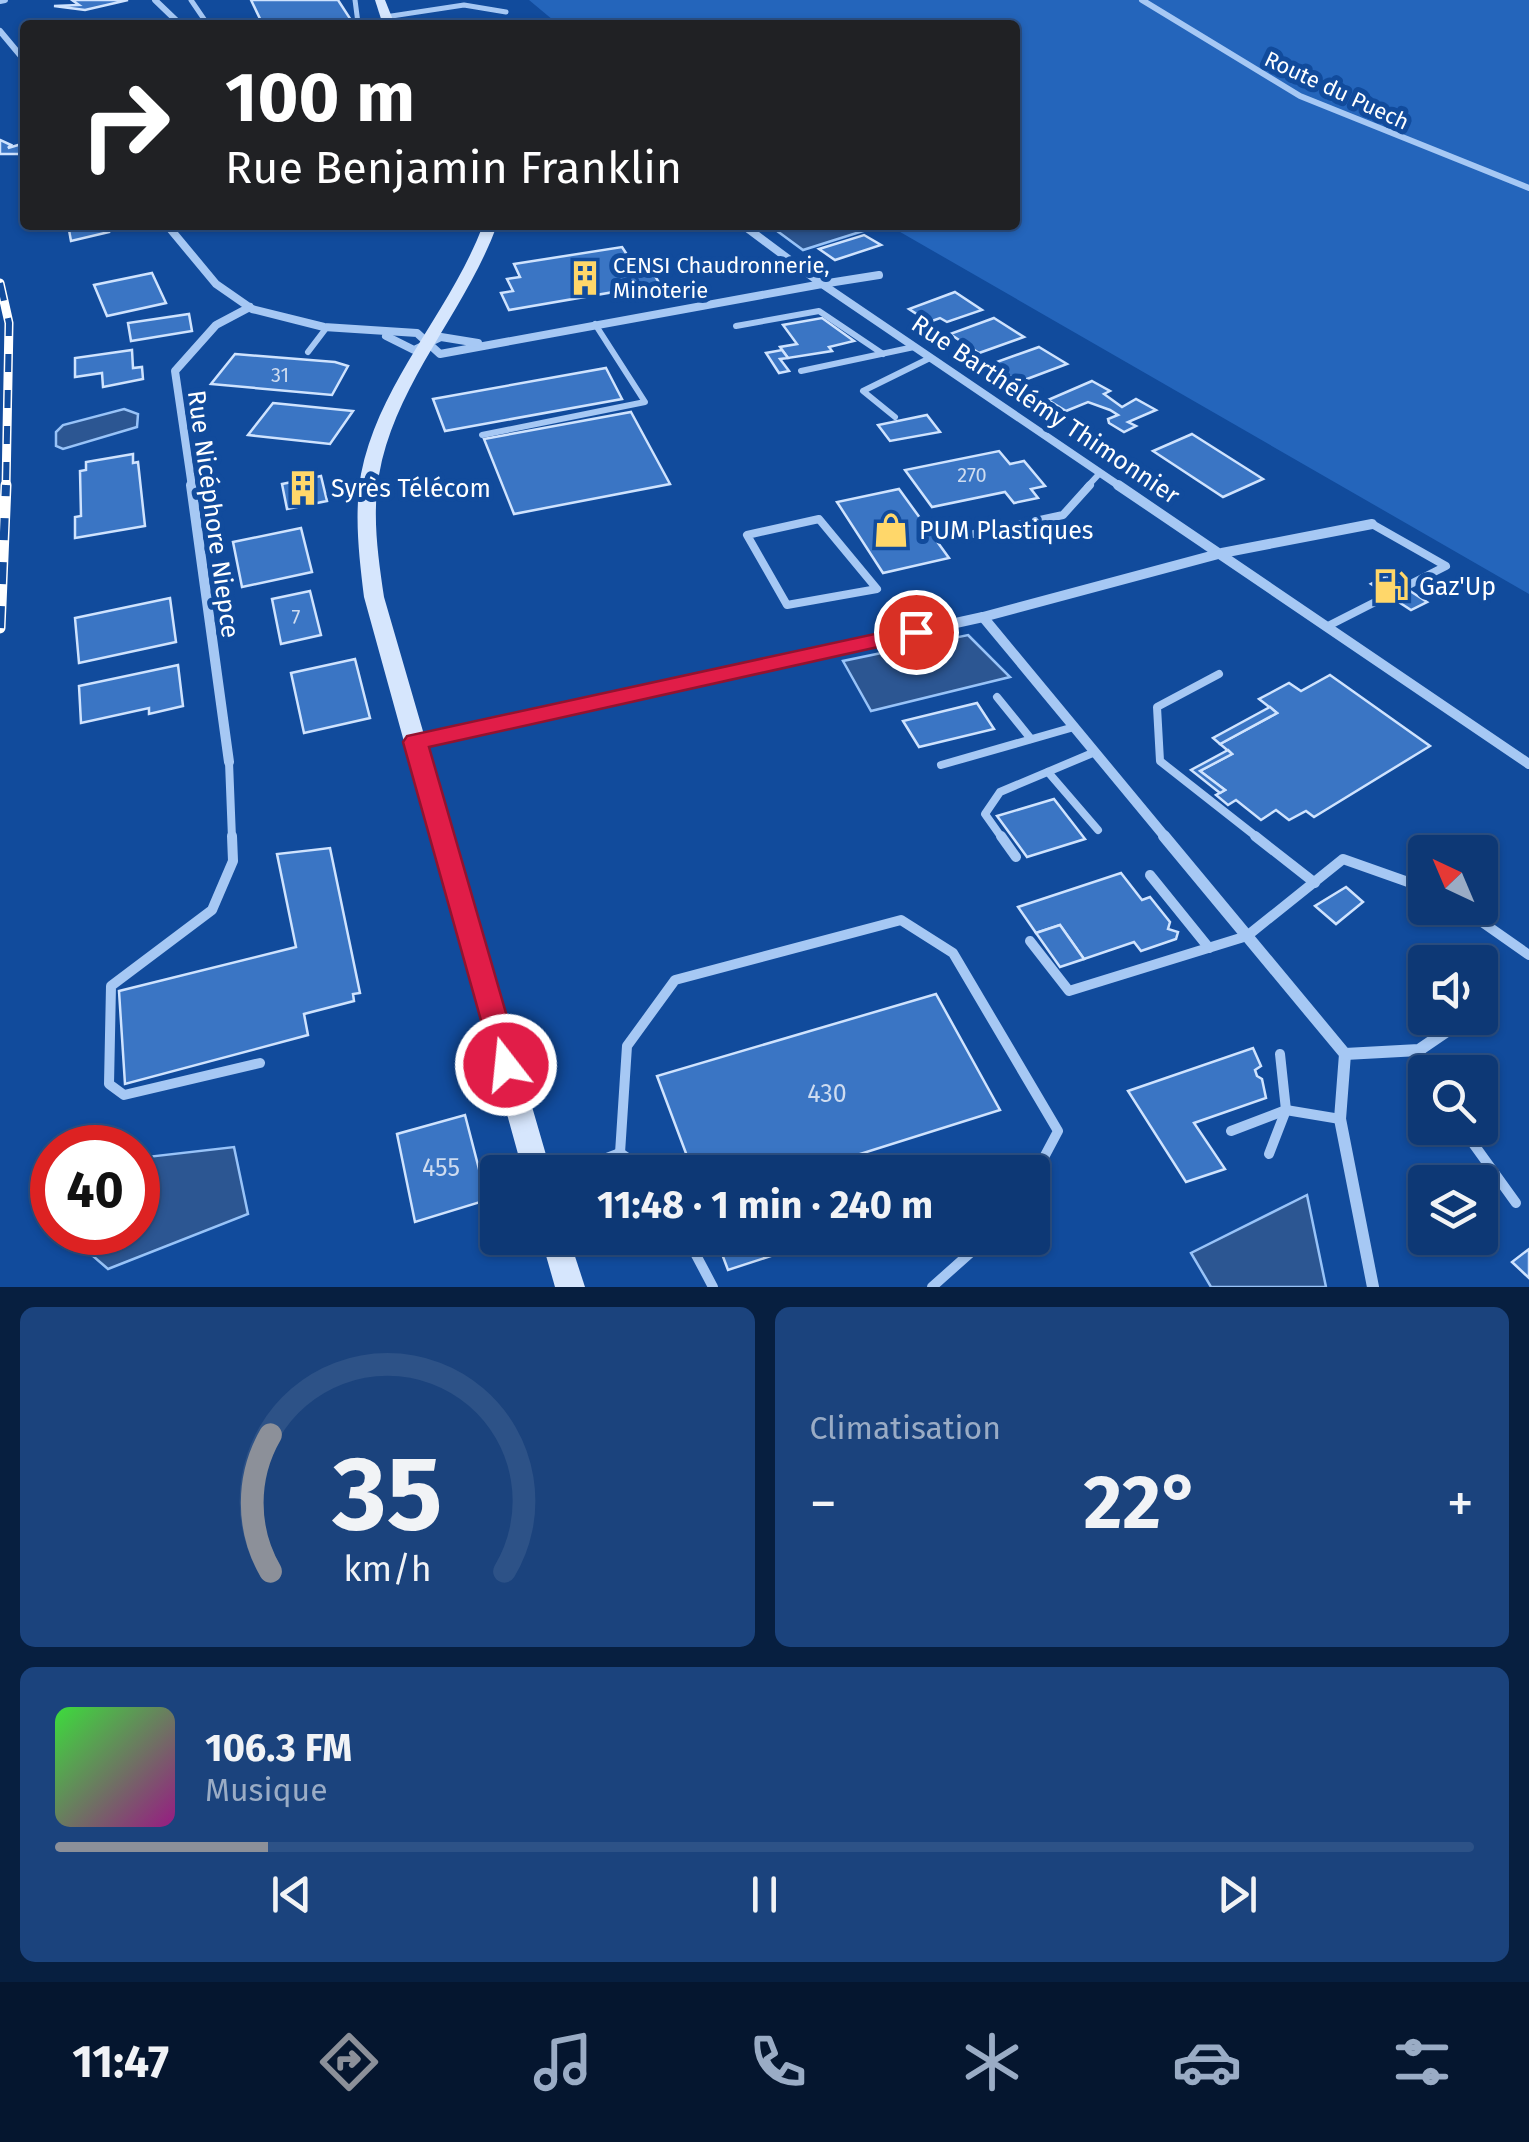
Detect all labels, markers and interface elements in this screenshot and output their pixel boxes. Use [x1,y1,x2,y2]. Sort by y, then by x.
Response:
street label: Route du Puech [1260,45,1413,136]
text: 100 m [225,56,415,140]
icon: right [60,60,190,190]
text: Rue Benjamin Franklin [225,141,682,195]
place label: CENSI Chaudronnerie, Minoterie [613,252,830,304]
building icon: CENSI Chaudronnerie, Minoterie [566,259,604,297]
street label: Rue Barthélémy Thimonnier [906,309,1186,511]
house number: 31 [271,363,289,387]
street label: Rue Nicéphore Niepce [181,388,245,640]
house number: 270 [957,463,987,487]
building icon: Syrès Télécom [284,469,322,507]
place label: Syrès Télécom [331,474,491,504]
shop icon: PUM Plastiques [872,511,910,549]
place label: PUM Plastiques [919,516,1094,546]
fuel station icon: Gaz'Up [1372,567,1410,605]
place label: Gaz'Up [1419,572,1496,602]
pin [874,590,959,675]
house number: 7 [292,605,301,629]
icon: arrive [889,605,944,660]
north arrow [1408,835,1498,925]
map controls [1408,835,1498,1255]
button: sound [1408,945,1498,1035]
position arrow [454,1013,558,1117]
button: search [1408,1055,1498,1145]
house number: 430 [807,1079,847,1109]
speed limit sign: 40 [30,1125,160,1255]
house number: 455 [422,1153,460,1183]
button: layers [1408,1165,1498,1255]
text: 11:48 · 1 min · 240 m [597,1182,933,1228]
text: Climatisation [810,1409,1001,1447]
text: 35 [331,1432,442,1557]
text: 22° [1083,1458,1200,1548]
text: − [810,1471,837,1537]
text: + [1447,1471,1474,1537]
text: km/h [343,1548,431,1590]
text: 106.3 FM [205,1725,352,1771]
text: Musique [205,1771,328,1809]
icon: previous [264,1867,319,1922]
icon: pause [737,1867,792,1922]
icon: next [1210,1867,1265,1922]
icon: directions [314,2027,384,2097]
icon: music [528,2027,598,2097]
icon: phone [743,2027,813,2097]
icon: climate [957,2027,1027,2097]
icon: car [1172,2027,1242,2097]
icon: filters [1387,2027,1457,2097]
text: 11:47 [72,2035,169,2089]

